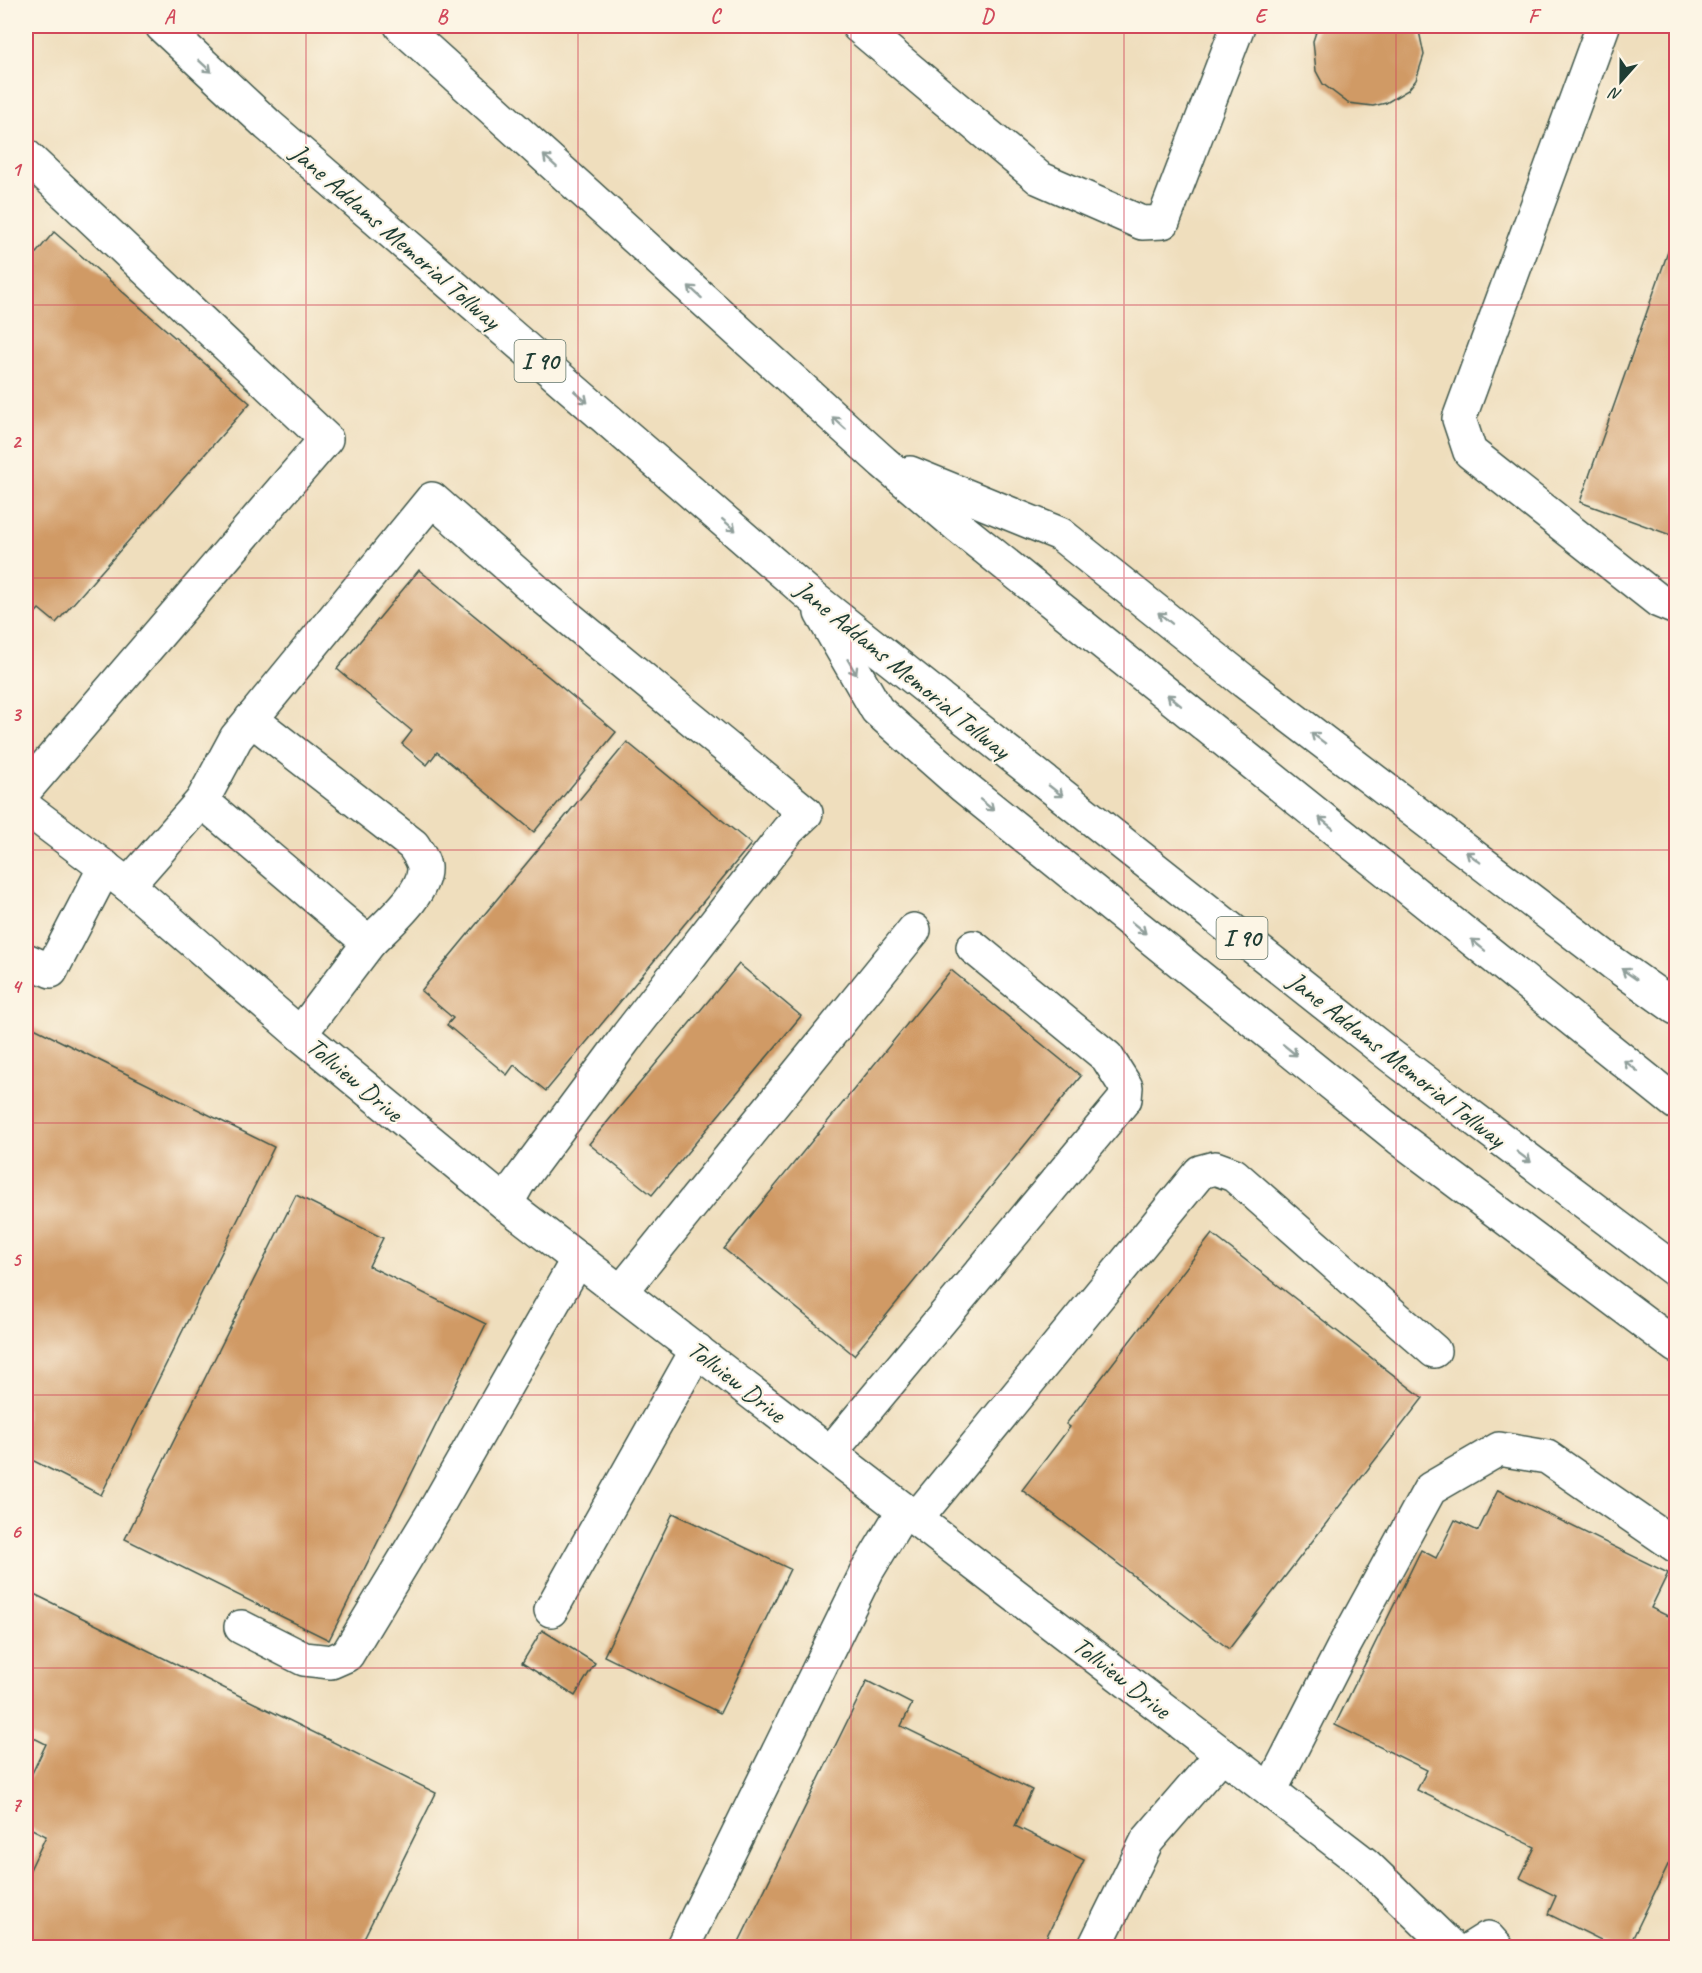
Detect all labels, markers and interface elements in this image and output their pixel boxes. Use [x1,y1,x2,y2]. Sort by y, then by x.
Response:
text: A [164,4,176,29]
text: B [437,4,449,29]
text: C [710,4,722,29]
text: D [981,4,995,29]
text: E [1255,4,1269,29]
text: F [1528,4,1542,29]
north arrow [1591,51,1651,111]
one-way arrow [197,58,212,72]
text: N [1605,82,1624,105]
street label: Jane Addams Memorial Tollway [282,135,509,338]
one-way arrow [543,154,558,168]
text: 1 [12,157,23,182]
one-way arrow [688,285,703,299]
road number: I 90 [514,340,566,382]
one-way arrow [573,390,588,404]
one-way arrow [832,416,847,430]
text: 2 [12,429,23,454]
one-way arrow [721,518,736,532]
street label: Jane Addams Memorial Tollway [787,571,1019,768]
one-way arrow [1158,611,1173,625]
one-way arrow [847,658,859,675]
one-way arrow [1167,694,1183,707]
text: 3 [12,702,23,727]
one-way arrow [1310,732,1326,745]
one-way arrow [1048,785,1064,798]
one-way arrow [979,799,995,812]
one-way arrow [1319,816,1335,829]
one-way arrow [1466,850,1482,863]
road number: I 90 [1216,917,1268,959]
one-way arrow [1130,921,1146,934]
one-way arrow [1471,938,1486,952]
street label: Jane Addams Memorial Tollway [1280,963,1514,1156]
one-way arrow [1621,968,1637,980]
text: 4 [12,974,24,999]
street label: Tollview Drive [300,1030,411,1130]
one-way arrow [1282,1044,1298,1057]
one-way arrow [1623,1060,1639,1073]
one-way arrow [1515,1151,1531,1163]
text: 5 [12,1247,23,1272]
street label: Tollview Drive [681,1333,794,1431]
text: 6 [11,1519,22,1544]
street label: Tollview Drive [1066,1629,1179,1727]
text: 7 [12,1792,23,1817]

